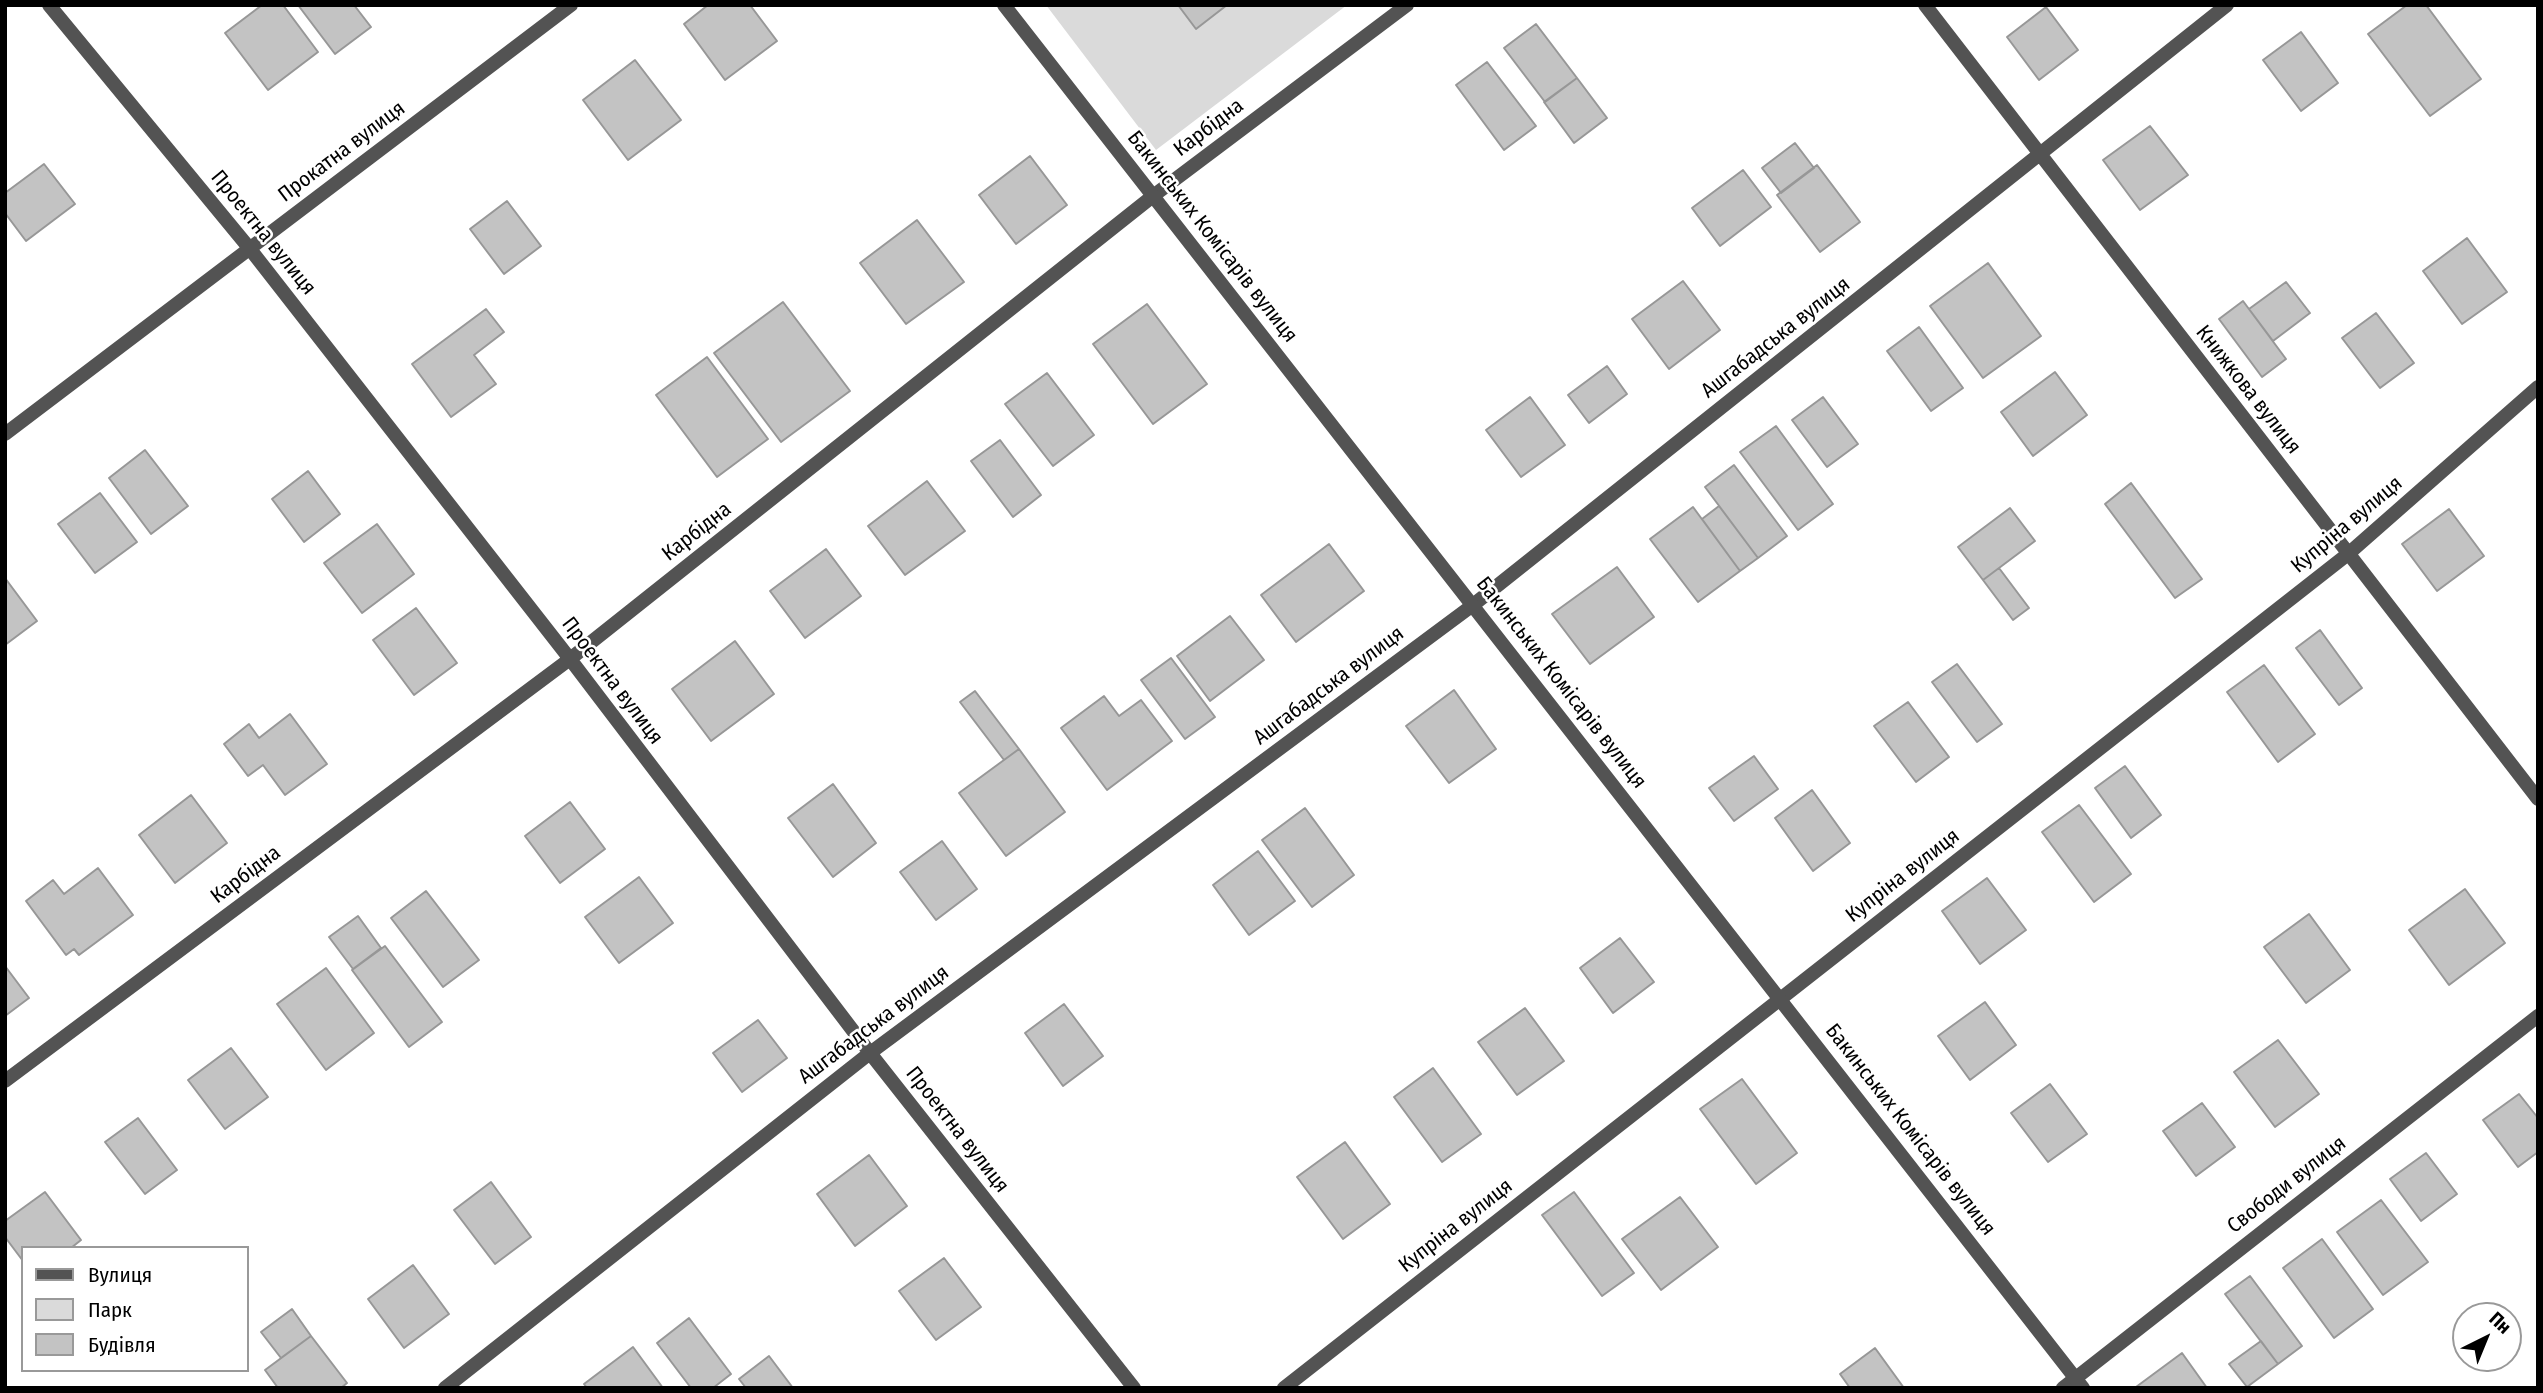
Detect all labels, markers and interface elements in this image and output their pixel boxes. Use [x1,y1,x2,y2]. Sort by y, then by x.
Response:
street label: Карбідна [1169,94,1249,162]
street label: Прокатна вулиця [274,96,410,208]
street label: Бакинських Комісарів вулиця [1122,126,1302,348]
street label: Проектна вулиця [205,166,321,300]
street label: Ашгабадська вулиця [1697,272,1855,404]
street label: Книжкова вулиця [2190,321,2306,459]
street label: Купріна вулиця [2286,471,2408,579]
street label: Карбідна [657,497,737,567]
street label: Бакинських Комісарів вулиця [1471,572,1651,794]
street label: Проектна вулиця [556,612,668,750]
street label: Ашгабадська вулиця [1249,621,1409,751]
street label: Купріна вулиця [1841,824,1965,928]
street label: Карбідна [206,841,286,909]
street label: Ашгабадська вулиця [794,960,954,1090]
street label: Бакинських Комісарів вулиця [1820,1019,2000,1241]
street label: Проектна вулиця [900,1062,1014,1198]
street label: Свободи вулиця [2223,1131,2351,1239]
street label: Купріна вулиця [1394,1174,1518,1278]
legend [21,1246,248,1372]
text: Вулиця [88,1262,152,1288]
text: Парк [88,1297,132,1323]
north arrow [2452,1302,2522,1372]
text: Пн [2485,1307,2516,1338]
text: Будівля [88,1332,156,1358]

